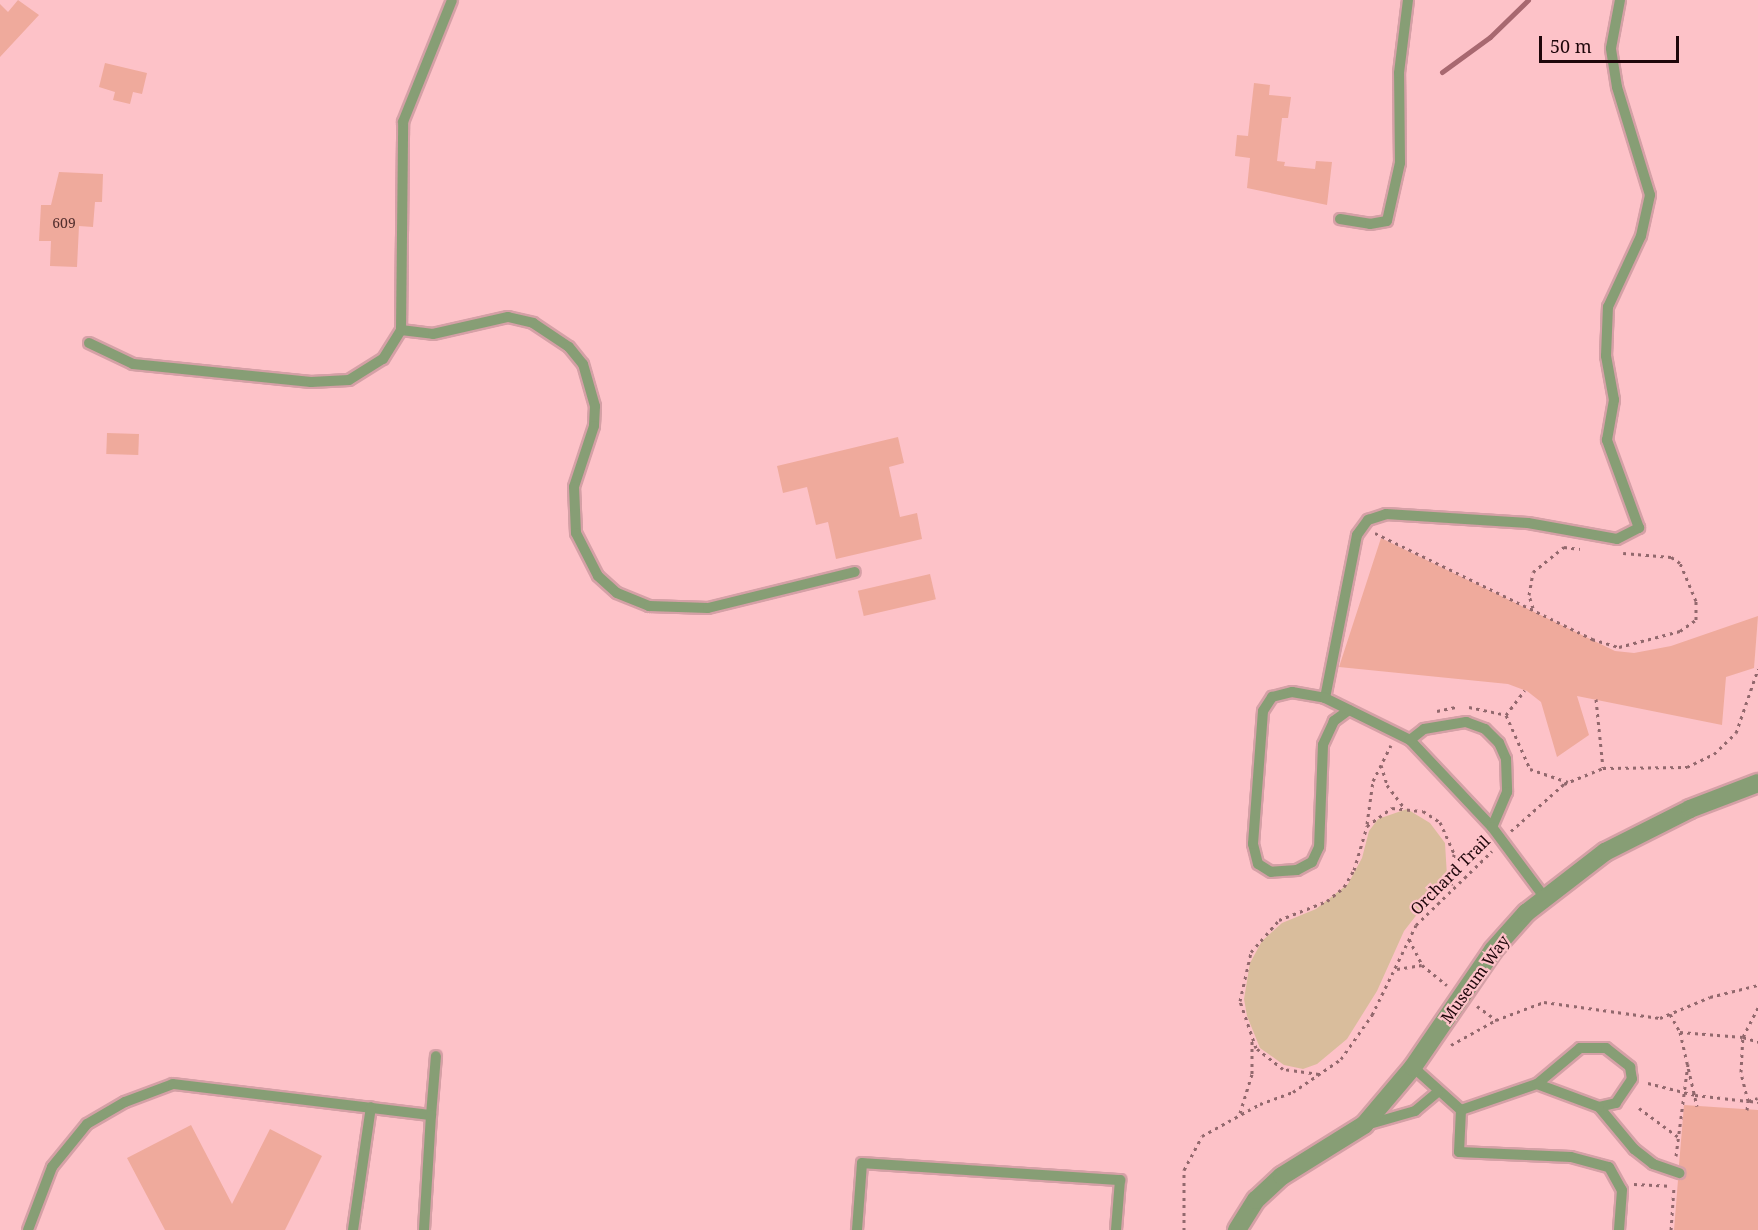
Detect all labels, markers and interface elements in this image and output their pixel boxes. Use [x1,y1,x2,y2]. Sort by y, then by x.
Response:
scale bar [1542,24,1682,62]
text: 50 m [1550,34,1592,58]
house number: 609 [52,215,76,231]
street label: Orchard Trail [1406,831,1494,919]
street label: Museum Way [1437,931,1513,1027]

